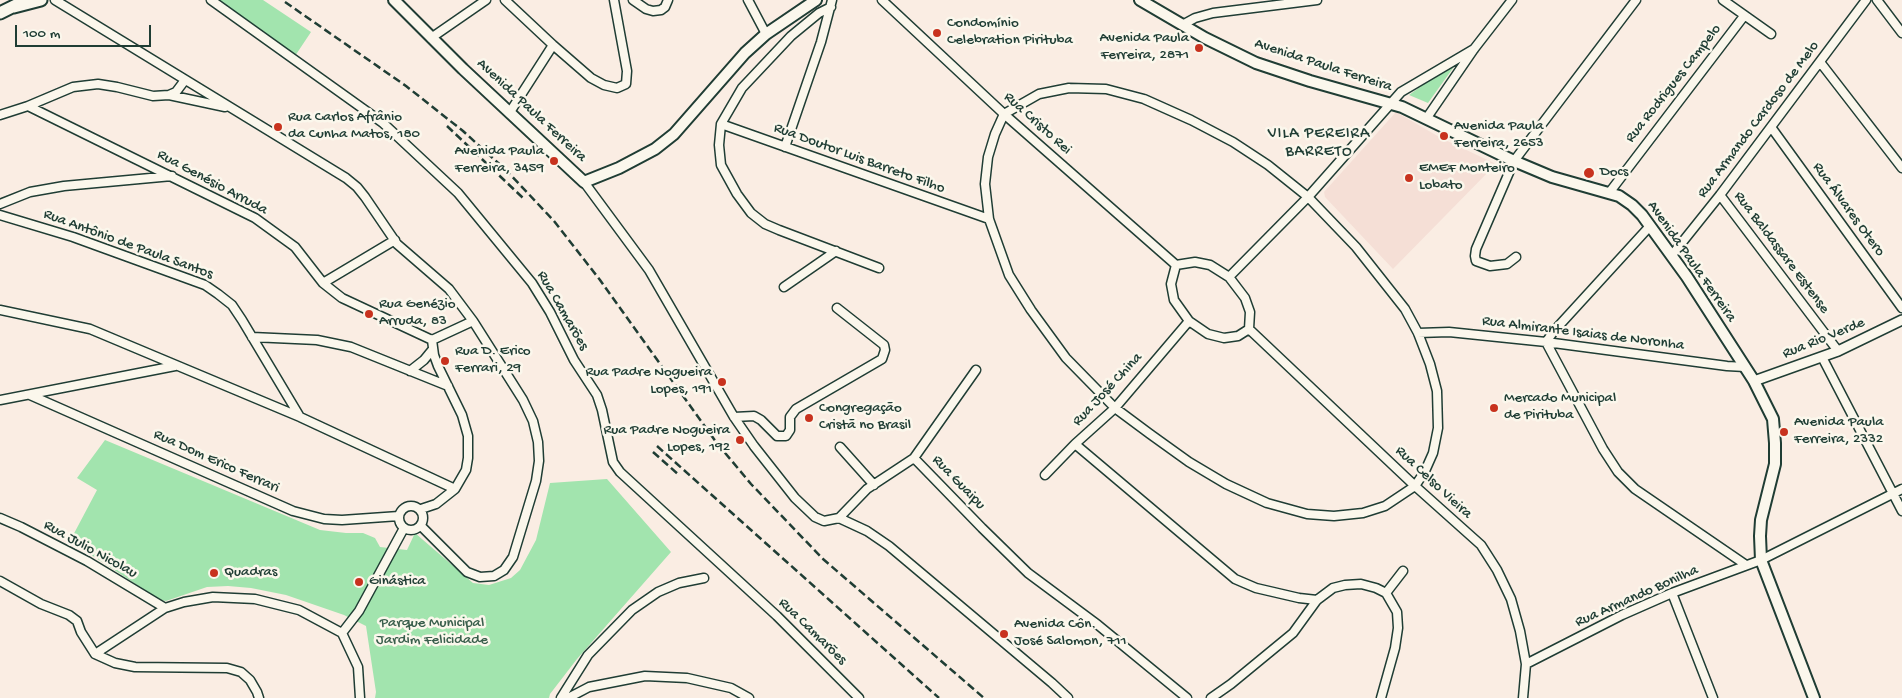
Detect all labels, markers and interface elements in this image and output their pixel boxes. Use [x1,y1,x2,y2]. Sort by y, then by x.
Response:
scale bar [18,15,154,47]
place label: Condomínio Celebration Pirituba [947,15,1073,50]
street label: Rua Rodrigues Campelo [1622,21,1726,147]
text: 100 m [23,25,60,43]
marker: Condomínio Celebration Pirituba [931,27,943,39]
place label: Avenida Paula Ferreira, 2871 [1099,30,1189,65]
street label: Avenida Paula Ferreira [1252,35,1394,97]
street label: Rua Armando Cardoso de Melo [1694,38,1824,202]
marker: Avenida Paula Ferreira, 2871 [1193,42,1205,54]
street label: Avenida Paula Ferreira [472,55,590,167]
street label: Rua Cristo Rei [999,89,1075,159]
place label: Rua Carlos Afrânio da Cunha Matos, 180 [288,109,420,144]
place label: Avenida Paula Ferreira, 2653 [1454,118,1544,153]
street label: Rua Doutor Luis Barreto Filho [771,120,947,198]
marker: Rua Carlos Afrânio da Cunha Matos, 180 [272,121,284,133]
district label: VILA PEREIRA BARRETO [1266,125,1372,163]
marker: Avenida Paula Ferreira, 2653 [1438,130,1450,142]
place label: Avenida Paula Ferreira, 3459 [454,143,544,178]
street label: Rua Genésio Arruda [154,146,270,220]
marker: Avenida Paula Ferreira, 3459 [548,155,560,167]
street label: Rua Álvares Otero [1808,159,1888,261]
place label: EMEF Monteiro Lobato [1419,160,1515,195]
place label: Docs [1600,164,1628,182]
marker: Docs [1582,166,1596,180]
marker: EMEF Monteiro Lobato [1403,172,1415,184]
street label: Rua Baldassare Estense [1729,188,1833,318]
street label: Avenida Paula Ferreira [1642,198,1740,326]
street label: Rua Antônio de Paula Santos [41,206,215,284]
street label: Rua Camarões [532,268,592,354]
place label: Rua Genézio Arruda, 83 [379,296,456,331]
marker: Rua Genézio Arruda, 83 [363,308,375,320]
street label: Rua Almirante Isaias de Noronha [1481,313,1685,355]
street label: Rua Rio Verde [1780,314,1868,364]
place label: Rua D. Erico Ferrari, 29 [455,343,531,378]
street label: Rua José China [1069,349,1147,431]
marker: Rua D. Erico Ferrari, 29 [439,355,451,367]
place label: Rua Padre Nogueira Lopes, 191 [585,364,712,399]
marker: Rua Padre Nogueira Lopes, 191 [716,376,728,388]
place label: Mercado Municipal de Pirituba [1504,390,1616,425]
place label: Congregação Cristã no Brasil [819,400,911,435]
marker: Mercado Municipal de Pirituba [1488,402,1500,414]
marker: Congregação Cristã no Brasil [803,412,815,424]
place label: Avenida Paula Ferreira, 2332 [1794,414,1884,449]
place label: Rua Padre Nogueira Lopes, 192 [603,422,730,457]
street label: Rua Dom Erico Ferrari [150,426,282,498]
marker: Avenida Paula Ferreira, 2332 [1778,426,1790,438]
marker: Rua Padre Nogueira Lopes, 192 [734,434,746,446]
street label: Rua Celso Vieira [1391,443,1475,523]
street label: Rua Guaipu [927,452,989,514]
street label: Rua Julio Nicolau [40,517,140,583]
street label: Rua Armando Bonilha [1573,562,1701,632]
place label: Quadras [224,564,277,582]
marker: Quadras [208,567,220,579]
place label: Ginástica [369,573,425,591]
marker: Ginástica [353,576,365,588]
street label: Rua Camarões [774,595,850,669]
park label: Parque Municipal Jardim Felicidade [376,615,488,650]
place label: Avenida Côn. José Salomon, 711 [1014,616,1127,651]
marker: Avenida Côn. José Salomon, 711 [998,628,1010,640]

